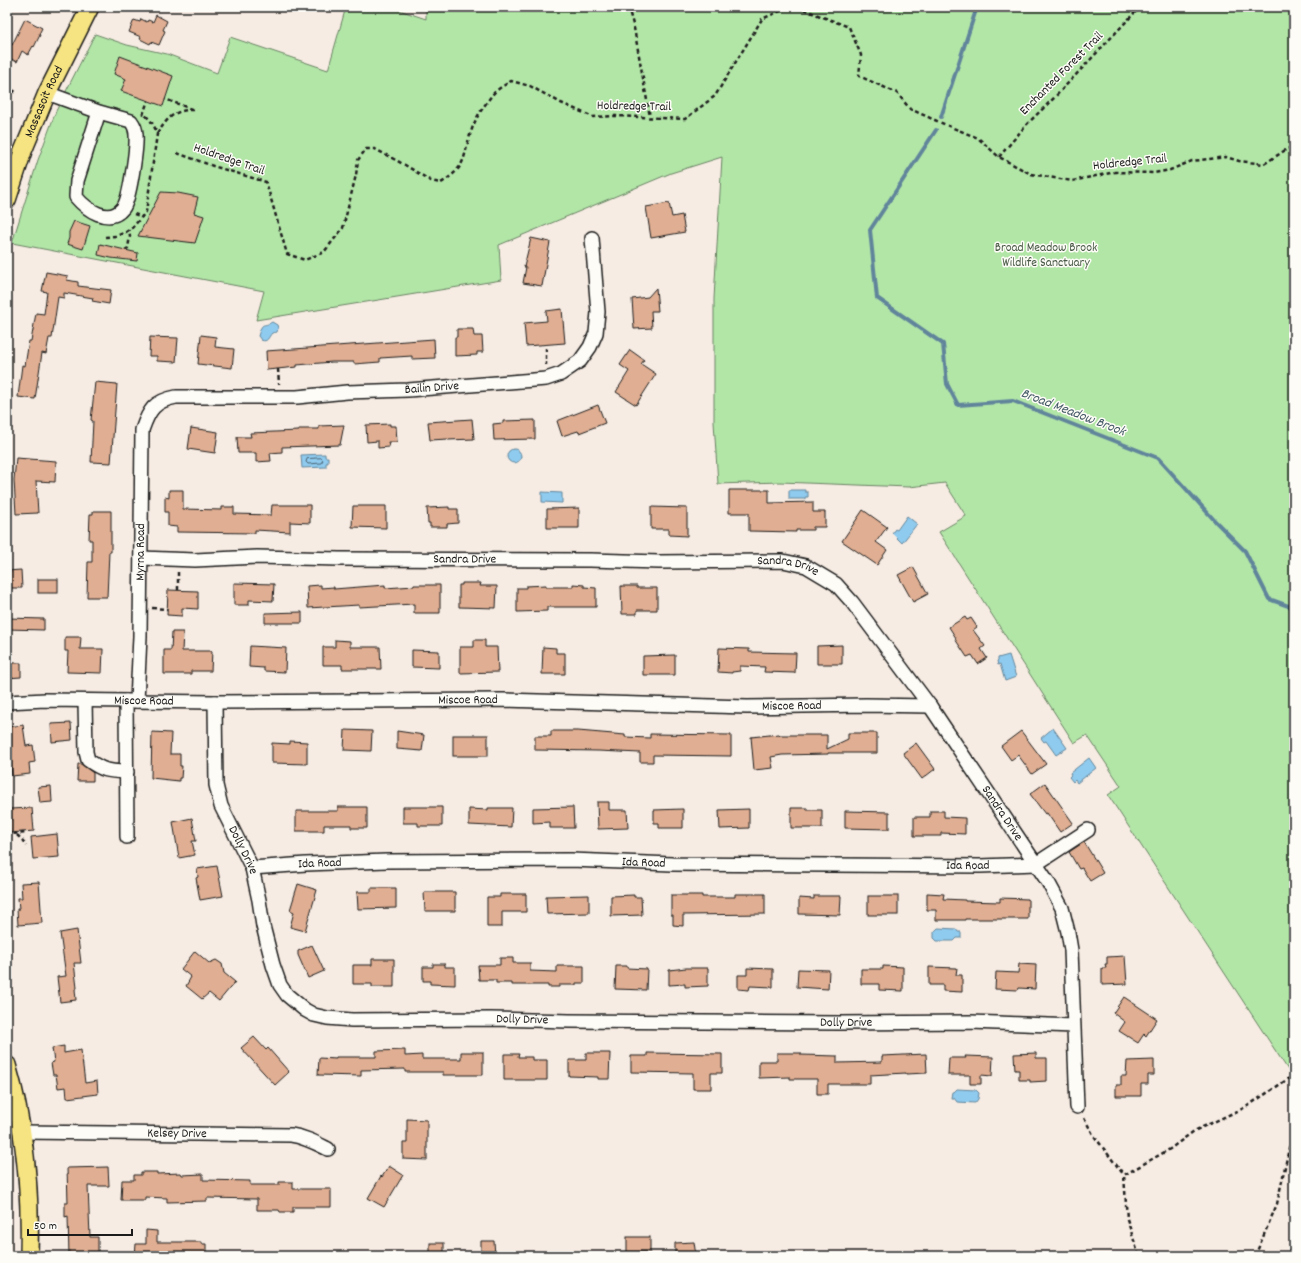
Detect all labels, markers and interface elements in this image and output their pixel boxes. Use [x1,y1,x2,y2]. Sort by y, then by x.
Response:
street label: Enchanted Forest Trail [1016,28,1108,120]
street label: Massasoit Road [20,63,68,141]
street label: Holdredge Trail [597,97,671,117]
street label: Holdredge Trail [191,139,267,181]
street label: Holdredge Trail [1092,150,1168,176]
park label: Broad Meadow Brook Wildlife Sanctuary [995,239,1097,273]
street label: Bailin Drive [404,376,460,400]
water label: Broad Meadow Brook [1018,384,1129,443]
street label: Myrna Road [131,523,151,581]
street label: Sandra Drive [433,550,497,569]
street label: Sandra Drive [757,551,823,581]
street label: Miscoe Road [114,691,174,711]
street label: Miscoe Road [438,691,498,710]
street label: Miscoe Road [762,696,822,716]
street label: Sandra Drive [977,782,1028,845]
street label: Dolly Drive [223,823,263,876]
street label: Ida Road [297,853,342,874]
street label: Ida Road [622,853,666,873]
street label: Ida Road [946,856,990,876]
street label: Dolly Drive [496,1010,549,1030]
street label: Dolly Drive [820,1013,873,1033]
street label: Kelsey Drive [147,1124,207,1144]
scale bar [28,1211,132,1237]
text: 50 m [34,1218,57,1235]

